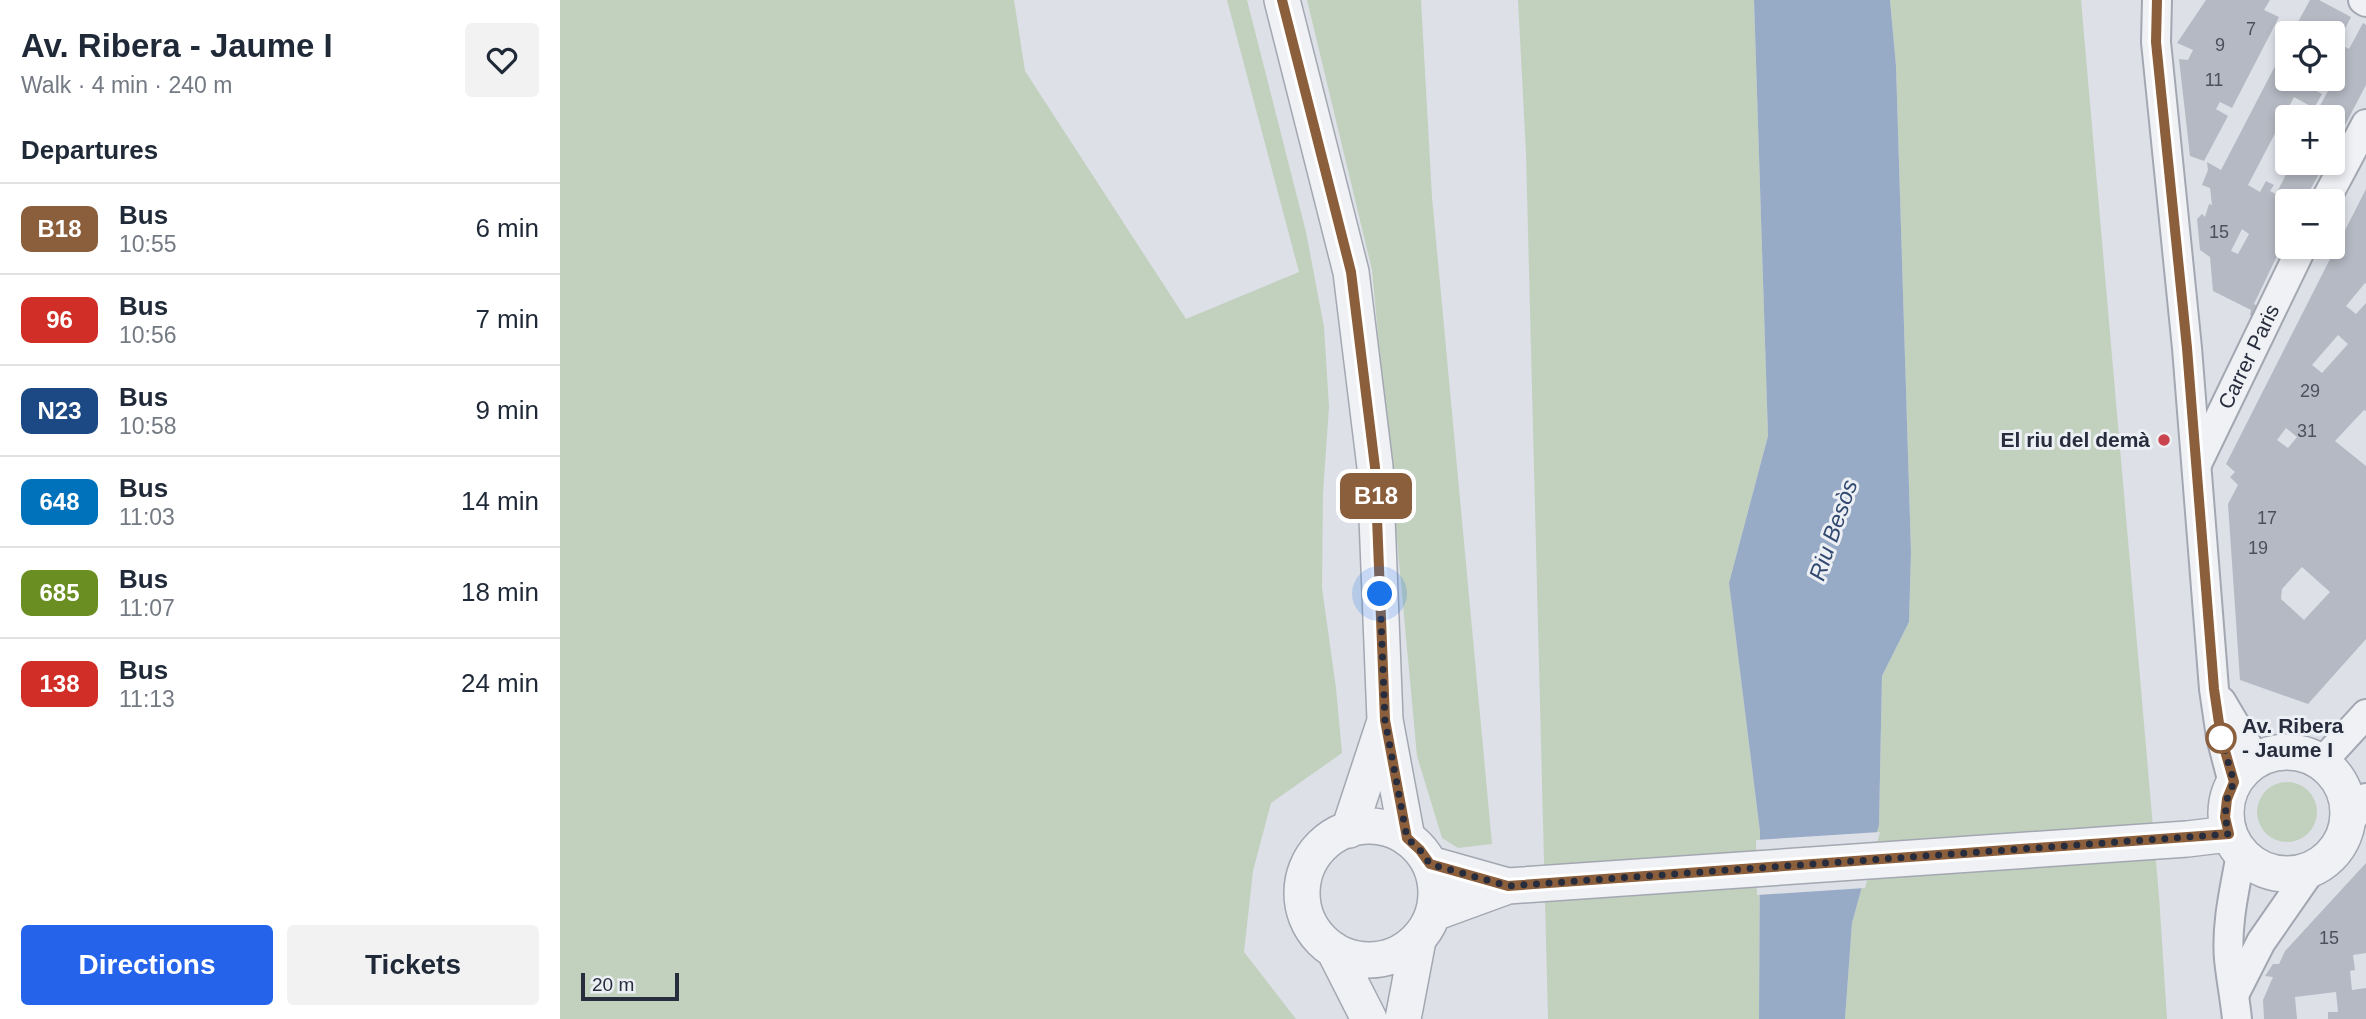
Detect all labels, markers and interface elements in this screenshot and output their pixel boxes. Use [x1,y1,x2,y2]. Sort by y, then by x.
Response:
house number: 7 [2246,19,2256,39]
map controls [2275,21,2345,259]
button: locate [2275,21,2345,91]
button: heart [465,23,539,97]
text: Av. Ribera - Jaume I [21,27,333,64]
house number: 9 [2215,35,2225,55]
house number: 11 [2205,70,2223,90]
text: Walk · 4 min · 240 m [21,72,232,98]
button: + [2275,105,2345,175]
text: Departures [21,135,158,165]
button: − [2275,189,2345,259]
text: Bus [119,200,168,230]
text: 6 min [475,213,539,243]
text: B18 [37,215,82,242]
house number: 15 [2209,222,2229,242]
text: 10:55 [119,231,177,257]
text: Bus [119,291,168,321]
street label: Carrer Paris [2213,300,2284,412]
text: 7 min [475,304,539,334]
text: 96 [46,306,73,333]
text: 10:56 [119,322,177,348]
house number: 29 [2300,381,2320,401]
text: Bus [119,382,168,412]
text: 9 min [475,395,539,425]
text: N23 [37,397,82,424]
text: 10:58 [119,413,177,439]
house number: 31 [2297,421,2317,441]
place label: El riu del demà [2001,428,2150,451]
marker: El riu del demà [2156,432,2172,448]
text: Bus [119,473,168,503]
line badge: B18 [1336,473,1416,519]
water label: Riu Besòs [1804,476,1863,584]
text: B18 [1354,482,1398,509]
text: 14 min [461,486,539,516]
text: 648 [39,488,80,515]
text: 11:03 [119,504,175,530]
house number: 17 [2257,508,2277,528]
house number: 19 [2248,538,2268,558]
text: Bus [119,564,168,594]
your location [1362,576,1397,611]
text: 18 min [461,577,539,607]
text: 685 [39,579,80,606]
text: 11:07 [119,595,175,621]
text: Bus [119,655,168,685]
text: 24 min [461,668,539,698]
text: 138 [39,670,80,697]
text: 11:13 [119,686,175,712]
place label: Av. Ribera - Jaume I [2242,714,2344,761]
marker: Av. Ribera - Jaume I [2206,723,2236,753]
button: Directions [21,925,273,1005]
button: Tickets [287,925,539,1005]
house number: 15 [2319,928,2339,948]
scale bar [581,970,679,1002]
text: 20 m [592,974,634,995]

